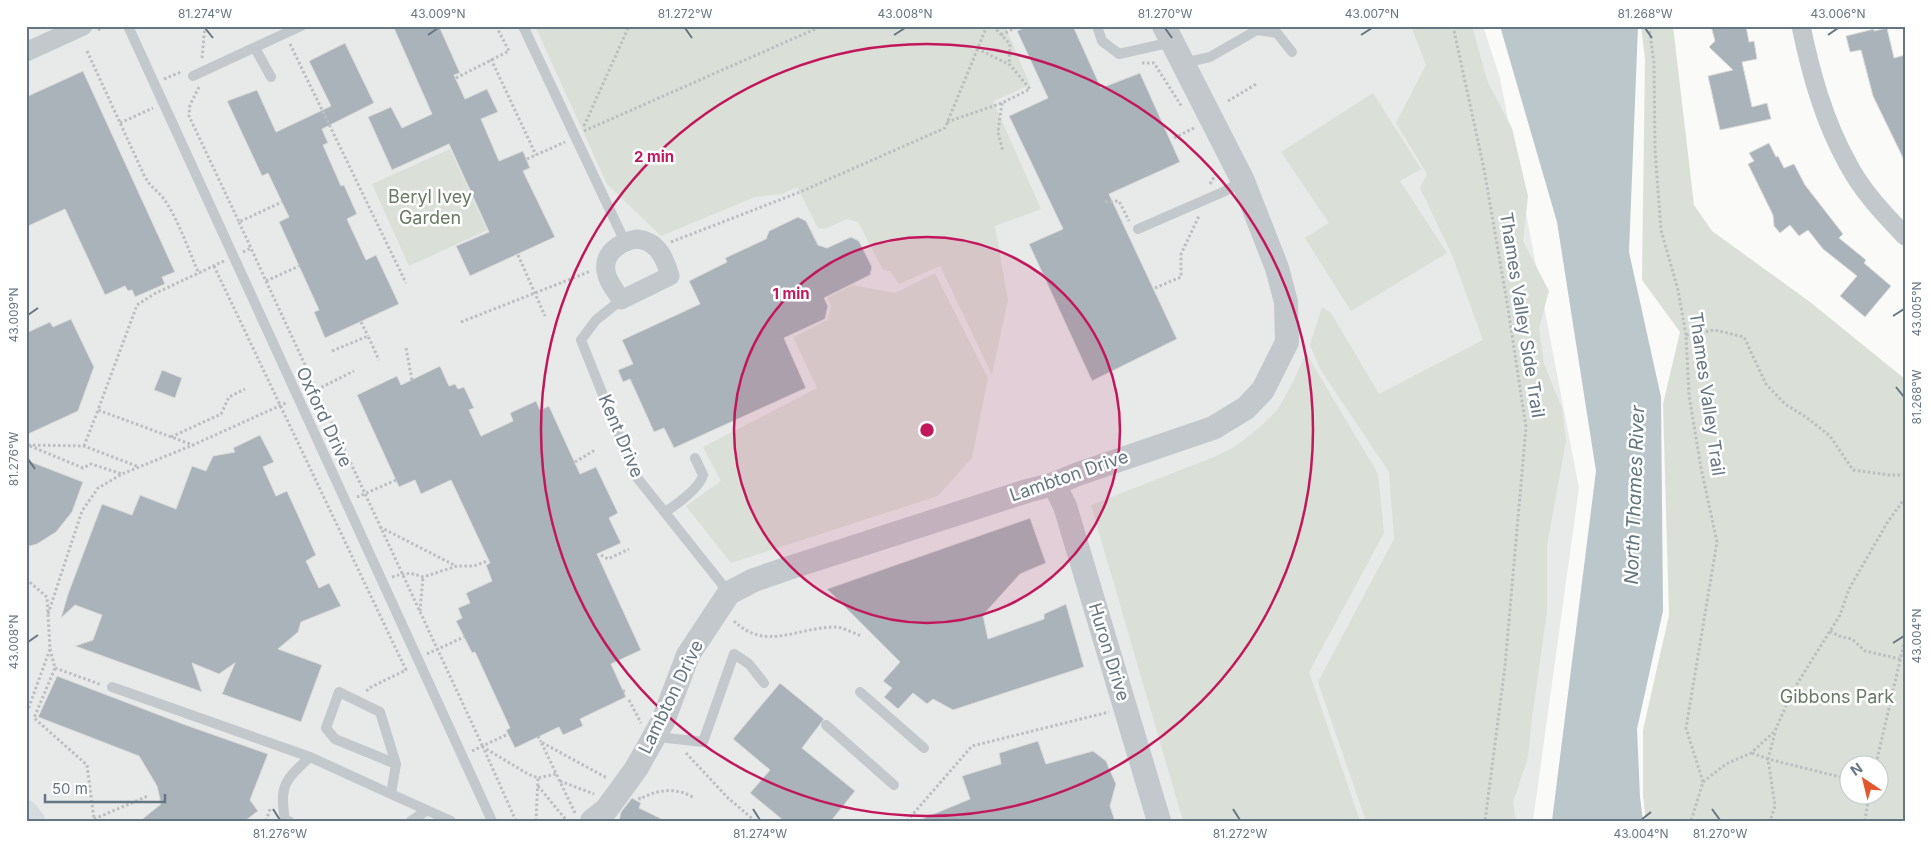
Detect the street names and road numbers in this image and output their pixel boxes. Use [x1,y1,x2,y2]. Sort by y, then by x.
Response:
street label: Thames Valley Side Trail [1496,211,1549,419]
street label: Thames Valley Trail [1686,311,1729,477]
street label: Oxford Drive [292,363,357,470]
street label: Kent Drive [595,391,648,480]
street label: Lambton Drive [1007,445,1131,506]
street label: Huron Drive [1085,600,1134,704]
street label: Lambton Drive [634,636,707,757]

